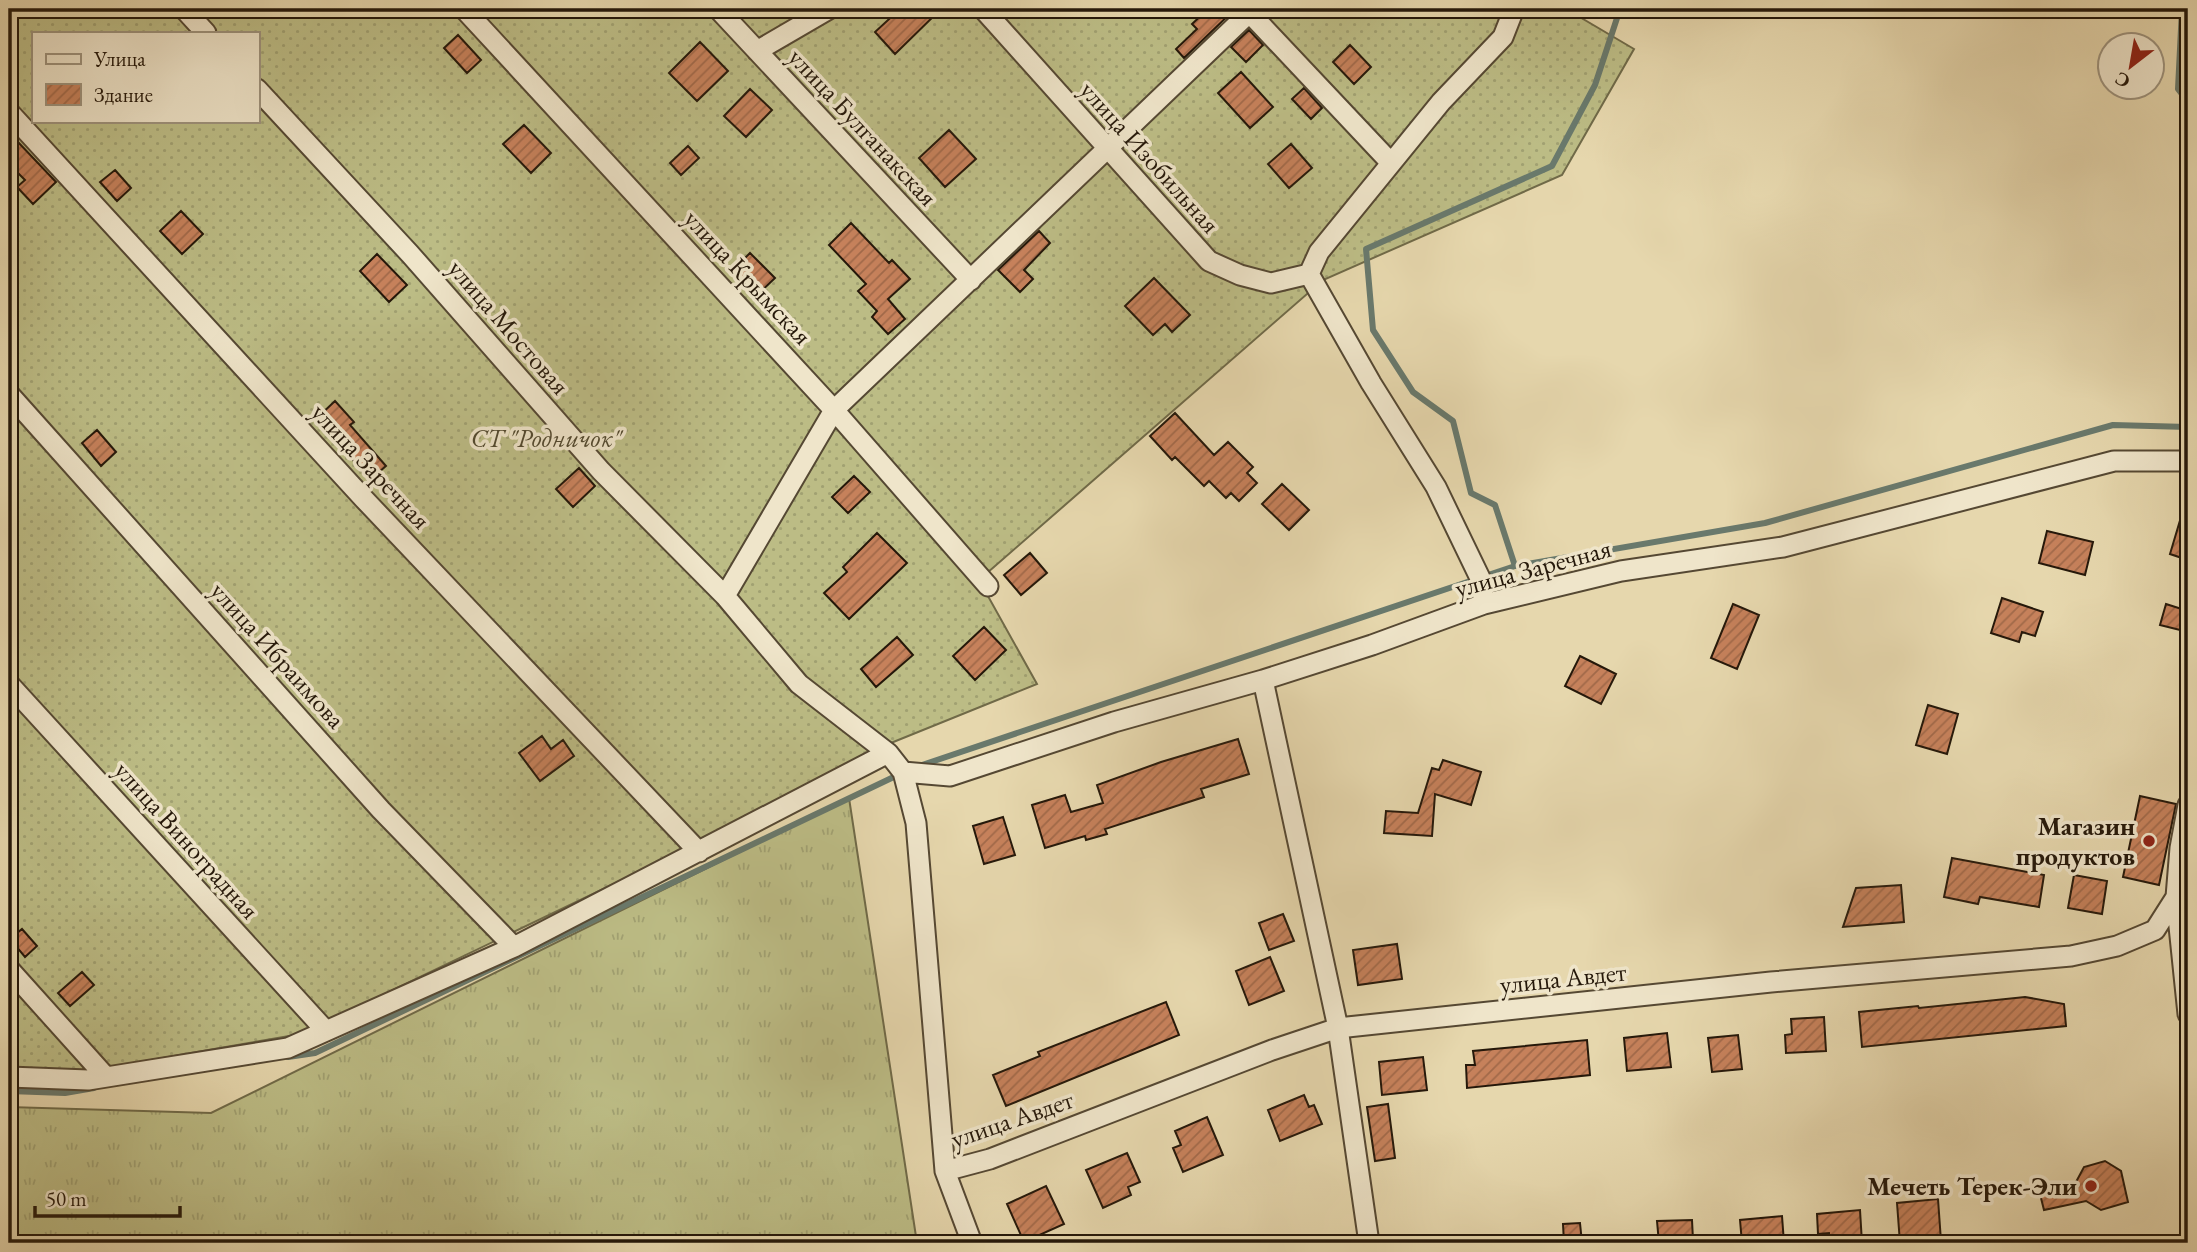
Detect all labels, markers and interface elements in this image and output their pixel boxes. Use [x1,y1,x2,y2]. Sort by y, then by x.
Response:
legend [32,32,259,122]
north arrow [2096,32,2166,102]
street label: улица Булганакская [781,41,945,213]
text: Улица [93,45,146,72]
text: С [2110,66,2135,94]
street label: улица Изобильная [1073,74,1227,240]
text: Здание [94,81,153,108]
street label: улица Крымская [677,202,819,352]
street label: улица Мостовая [441,252,577,402]
street label: улица Заречная [304,396,438,536]
park label: СТ "Родничок" [471,421,624,455]
street label: улица Заречная [1451,531,1615,605]
street label: улица Ибраимова [203,574,353,736]
street label: улица Виноградная [107,754,267,926]
place label: Магазин продуктов [2016,809,2135,873]
marker: Магазин продуктов [2141,833,2157,849]
street label: улица Авдет [1498,954,1628,1002]
street label: улица Авдет [946,1082,1078,1156]
place label: Мечеть Терек-Эли [1867,1169,2077,1203]
scale bar [35,1175,180,1219]
marker: Мечеть Терек-Эли [2083,1178,2099,1194]
text: 50 m [46,1185,87,1212]

